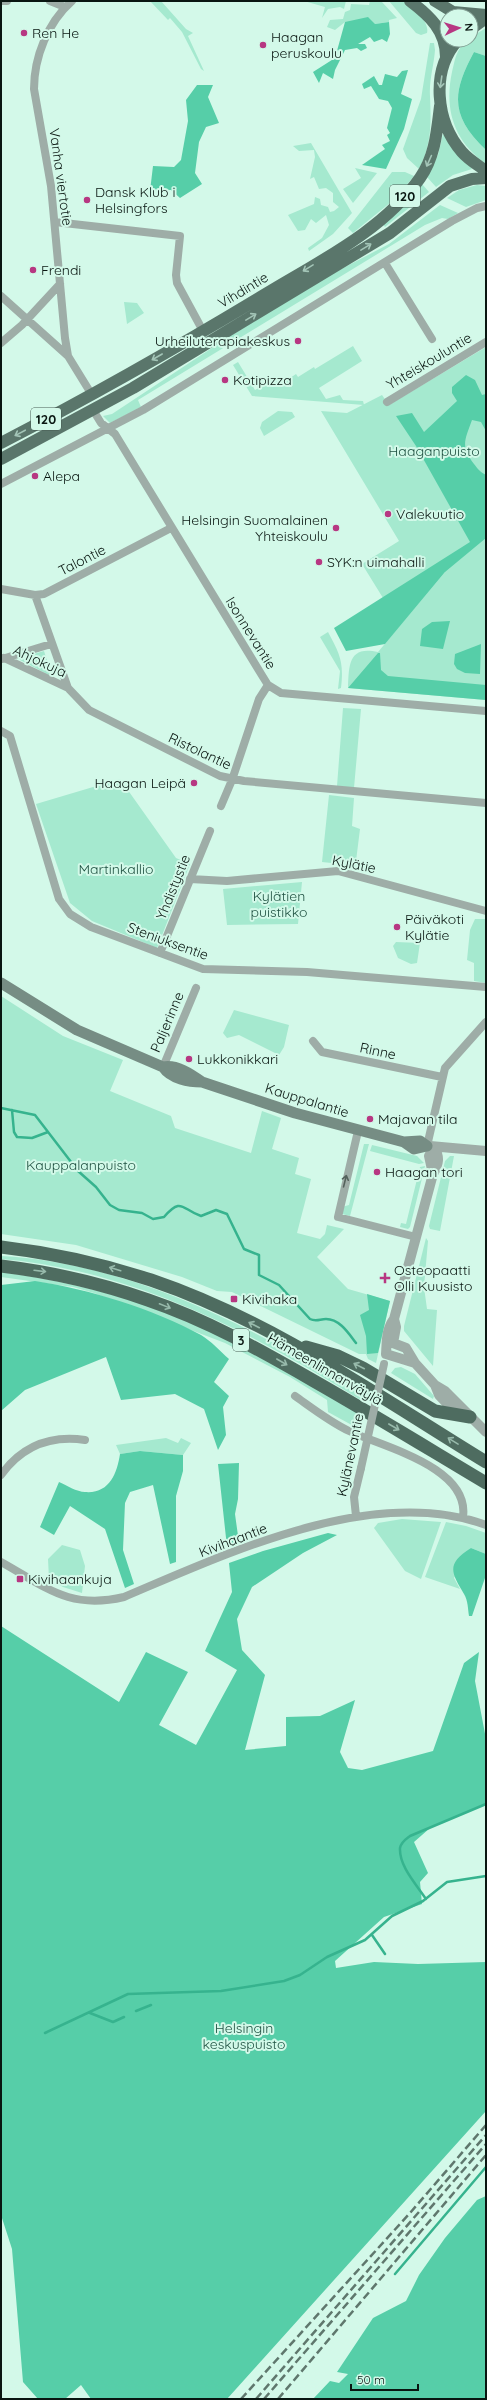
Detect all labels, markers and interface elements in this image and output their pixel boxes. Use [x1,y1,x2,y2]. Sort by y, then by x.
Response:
north arrow [439,8,479,48]
text: N [462,23,476,32]
place label: Ren He [32,24,79,42]
marker: Ren He [19,28,29,38]
place label: Haagan peruskoulu [271,28,342,62]
marker: Haagan peruskoulu [258,40,268,50]
one-way arrow [437,75,445,88]
street label: Vanha viertotie [45,127,77,227]
one-way arrow [425,155,432,167]
place label: Dansk Klub i Helsingfors [95,183,175,217]
road number: 120 [390,185,420,207]
marker: Dansk Klub i Helsingfors [82,195,92,205]
one-way arrow [360,243,372,251]
place label: Frendi [41,261,81,279]
one-way arrow [302,264,314,272]
marker: Frendi [28,265,38,275]
street label: Vihdintie [215,268,271,312]
one-way arrow [245,313,256,321]
street label: Yhteiskouluntie [383,328,475,394]
place label: Urheiluterapiakeskus [155,332,290,350]
marker: Urheiluterapiakeskus [293,336,303,346]
one-way arrow [151,354,163,362]
place label: Kotipizza [233,371,292,389]
marker: Kotipizza [220,375,230,385]
road number: 120 [31,408,61,430]
one-way arrow [14,430,26,437]
park label: Haaganpuisto [388,442,480,460]
place label: Alepa [43,467,80,485]
marker: Alepa [30,471,40,481]
place label: Valekuutio [396,505,464,523]
marker: Valekuutio [383,509,393,519]
place label: Helsingin Suomalainen Yhteiskoulu [181,511,328,545]
marker: Helsingin Suomalainen Yhteiskoulu [331,523,341,533]
street label: Talontie [55,540,109,580]
place label: SYK:n uimahalli [327,553,425,571]
marker: SYK:n uimahalli [314,557,324,567]
street label: Isonnevantie [222,593,280,673]
street label: Ahjokuja [10,641,70,681]
street label: Ristolantie [166,729,234,773]
place label: Haagan Leipä [94,774,186,792]
marker: Haagan Leipä [189,778,199,788]
street label: Kylätie [330,851,378,877]
street label: Yhdistystie [152,852,194,922]
park label: Martinkallio [78,860,154,878]
park label: Kylätien puistikko [251,887,307,921]
place label: Päiväkoti Kylätie [405,910,464,944]
street label: Steniuksentie [125,918,211,964]
marker: Päiväkoti Kylätie [392,922,402,932]
street label: Paljerinne [146,989,188,1055]
street label: Rinne [358,1038,398,1064]
place label: Lukkonikkari [197,1050,278,1068]
marker: Lukkonikkari [184,1054,194,1064]
street label: Kauppalantie [263,1079,351,1121]
place label: Majavan tila [378,1110,457,1128]
marker: Majavan tila [365,1114,375,1124]
park label: Kauppalanpuisto [26,1156,136,1174]
place label: Haagan tori [385,1163,463,1181]
marker: Haagan tori [372,1167,382,1177]
one-way arrow [342,1175,349,1188]
place label: Osteopaatti Olli Kuusisto [394,1261,472,1295]
one-way arrow [108,1265,121,1272]
one-way arrow [33,1267,46,1275]
marker: Osteopaatti Olli Kuusisto [379,1272,391,1284]
place label: Kivihaka [242,1290,297,1308]
marker: Kivihaka [229,1294,239,1304]
one-way arrow [158,1303,170,1310]
one-way arrow [249,1321,261,1328]
road number: 3 [233,1329,249,1351]
street label: Hämeenlinnanväylä [264,1329,386,1409]
one-way arrow [275,1359,287,1367]
one-way arrow [354,1362,366,1369]
street label: Kylänevantie [332,1412,368,1498]
one-way arrow [388,1424,400,1432]
one-way arrow [448,1437,459,1445]
street label: Kivihaantie [196,1519,270,1561]
place label: Kivihaankuja [28,1570,112,1588]
marker: Kivihaankuja [15,1574,25,1584]
park label: Helsingin keskuspuisto [203,2019,285,2053]
scale bar [351,2366,418,2392]
text: 50 m [357,2372,385,2387]

